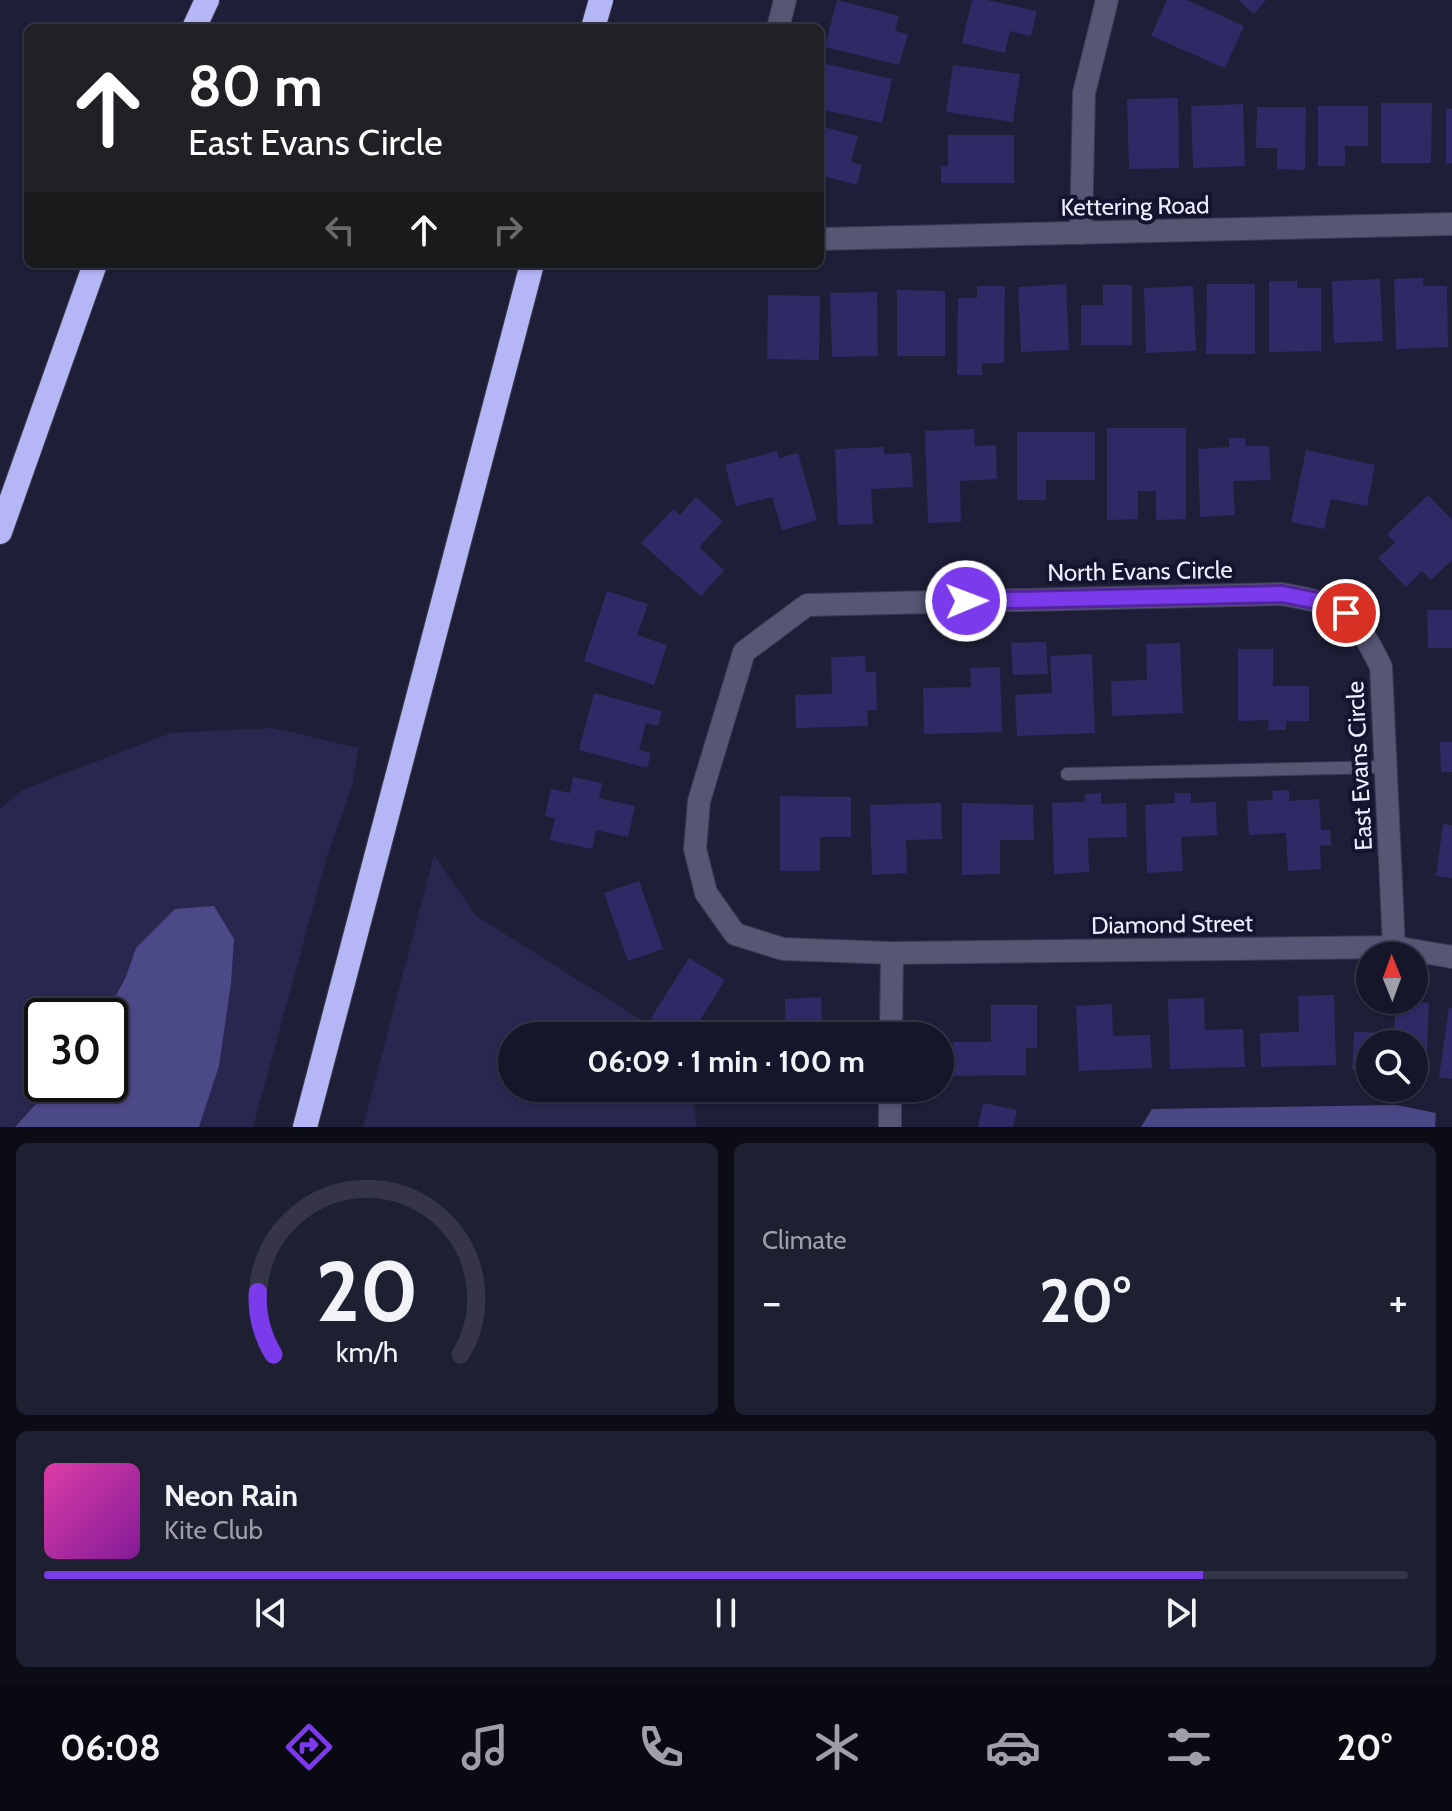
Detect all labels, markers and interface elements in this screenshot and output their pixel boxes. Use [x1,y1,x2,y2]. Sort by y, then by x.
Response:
text: 80 m [188,52,323,120]
icon: ahead [56,56,160,160]
text: East Evans Circle [188,120,443,164]
street label: Kettering Road [1060,190,1210,222]
icon: left [318,208,362,252]
icon: ahead [402,208,446,252]
icon: right [486,208,530,252]
street label: North Evans Circle [1047,555,1233,587]
position arrow [924,559,1008,643]
pin [1312,579,1380,647]
icon: arrive [1324,591,1368,635]
street label: East Evans Circle [1340,680,1378,852]
street label: Diamond Street [1091,908,1253,940]
north arrow [1356,942,1428,1014]
map controls [1356,942,1428,1102]
speed limit sign: 30 [24,998,128,1102]
button: search [1356,1030,1428,1102]
text: 06:09 · 1 min · 100 m [587,1043,865,1080]
text: Climate [762,1224,847,1256]
text: 20 [316,1241,418,1342]
text: 20° [1039,1264,1131,1337]
text: − [762,1275,781,1328]
text: + [1389,1275,1408,1328]
text: km/h [336,1334,398,1369]
text: Neon Rain [164,1477,298,1514]
text: Kite Club [164,1514,263,1546]
icon: previous [249,1591,293,1635]
icon: pause [704,1591,748,1635]
icon: next [1159,1591,1203,1635]
icon: directions [281,1719,337,1775]
icon: music [457,1719,513,1775]
icon: phone [633,1719,689,1775]
icon: climate [809,1719,865,1775]
icon: car [985,1719,1041,1775]
icon: filters [1161,1719,1217,1775]
text: 06:08 [60,1725,161,1769]
text: 20° [1337,1725,1392,1769]

